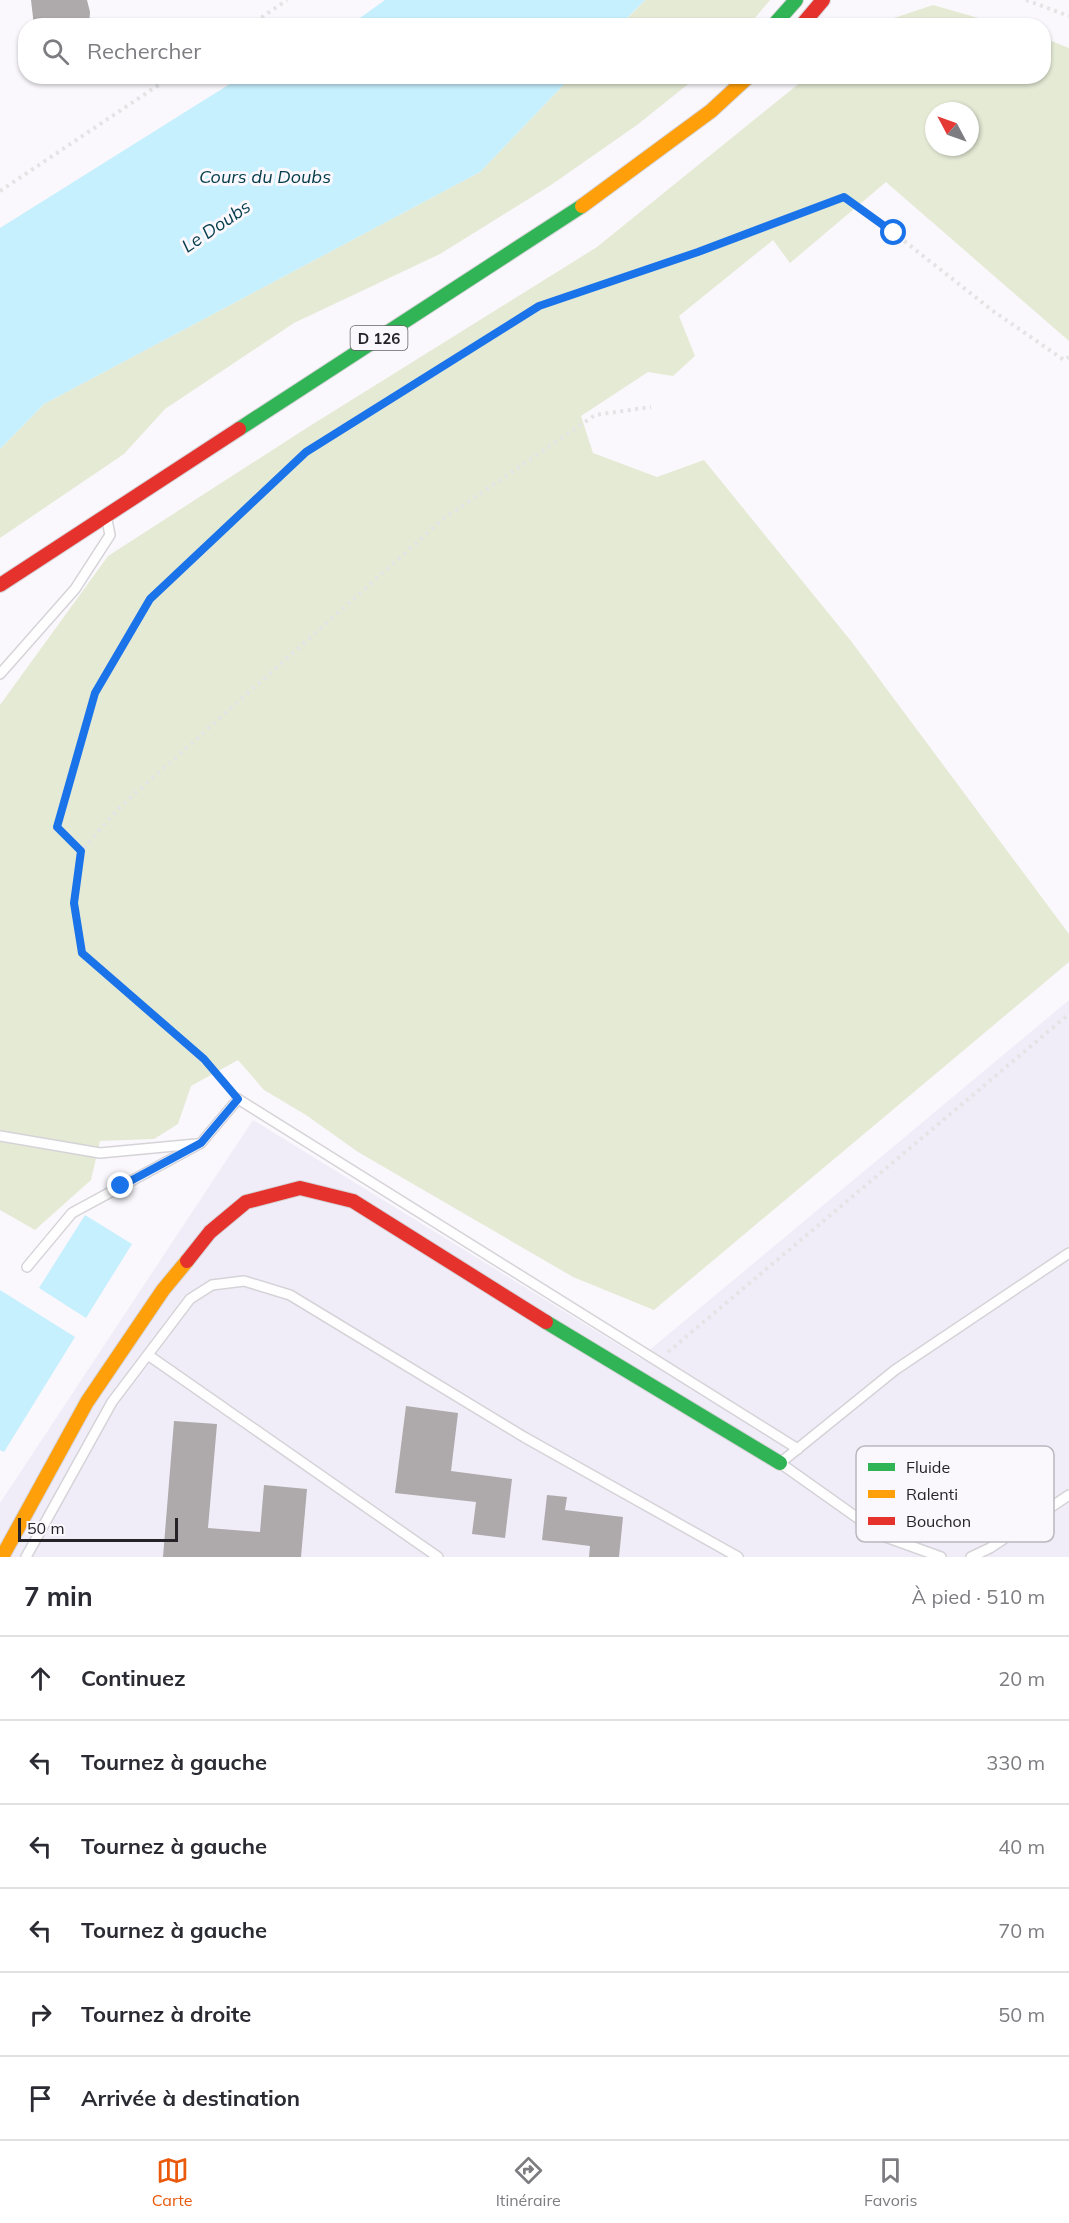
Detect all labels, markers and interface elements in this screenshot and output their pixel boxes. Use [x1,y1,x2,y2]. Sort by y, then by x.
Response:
search box [18,18,1051,84]
icon: search [39,35,72,68]
text: Rechercher [87,37,201,65]
north arrow [925,102,979,156]
water label: Cours du Doubs [199,165,331,188]
water label: Le Doubs [177,195,255,257]
route start [880,219,906,245]
road number: D 126 [350,326,407,350]
route end [107,1172,133,1198]
legend [856,1446,1054,1542]
text: Fluide [906,1457,950,1477]
text: Ralenti [906,1484,958,1504]
text: Bouchon [906,1511,971,1531]
scale bar [18,1515,178,1542]
text: 50 m [27,1518,64,1538]
text: 7 min [24,1580,93,1613]
text: À pied · 510 m [912,1584,1045,1609]
icon: ahead [24,1662,57,1695]
text: Continuez [81,1664,186,1692]
text: 20 m [998,1666,1045,1691]
icon: left [24,1746,57,1779]
text: Tournez à gauche [81,1748,267,1776]
text: 330 m [986,1750,1045,1775]
icon: left [24,1830,57,1863]
text: Tournez à gauche [81,1832,267,1860]
text: 40 m [998,1834,1045,1859]
icon: left [24,1914,57,1947]
text: Tournez à gauche [81,1916,267,1944]
text: 70 m [998,1918,1045,1943]
icon: right [24,1998,57,2031]
text: Tournez à droite [81,2000,251,2028]
text: 50 m [998,2002,1045,2027]
icon: arrive [24,2082,57,2115]
text: Arrivée à destination [81,2084,300,2112]
tab: Carte [152,2154,192,2210]
tab: Itinéraire [496,2154,561,2210]
tab: Favoris [864,2154,917,2210]

